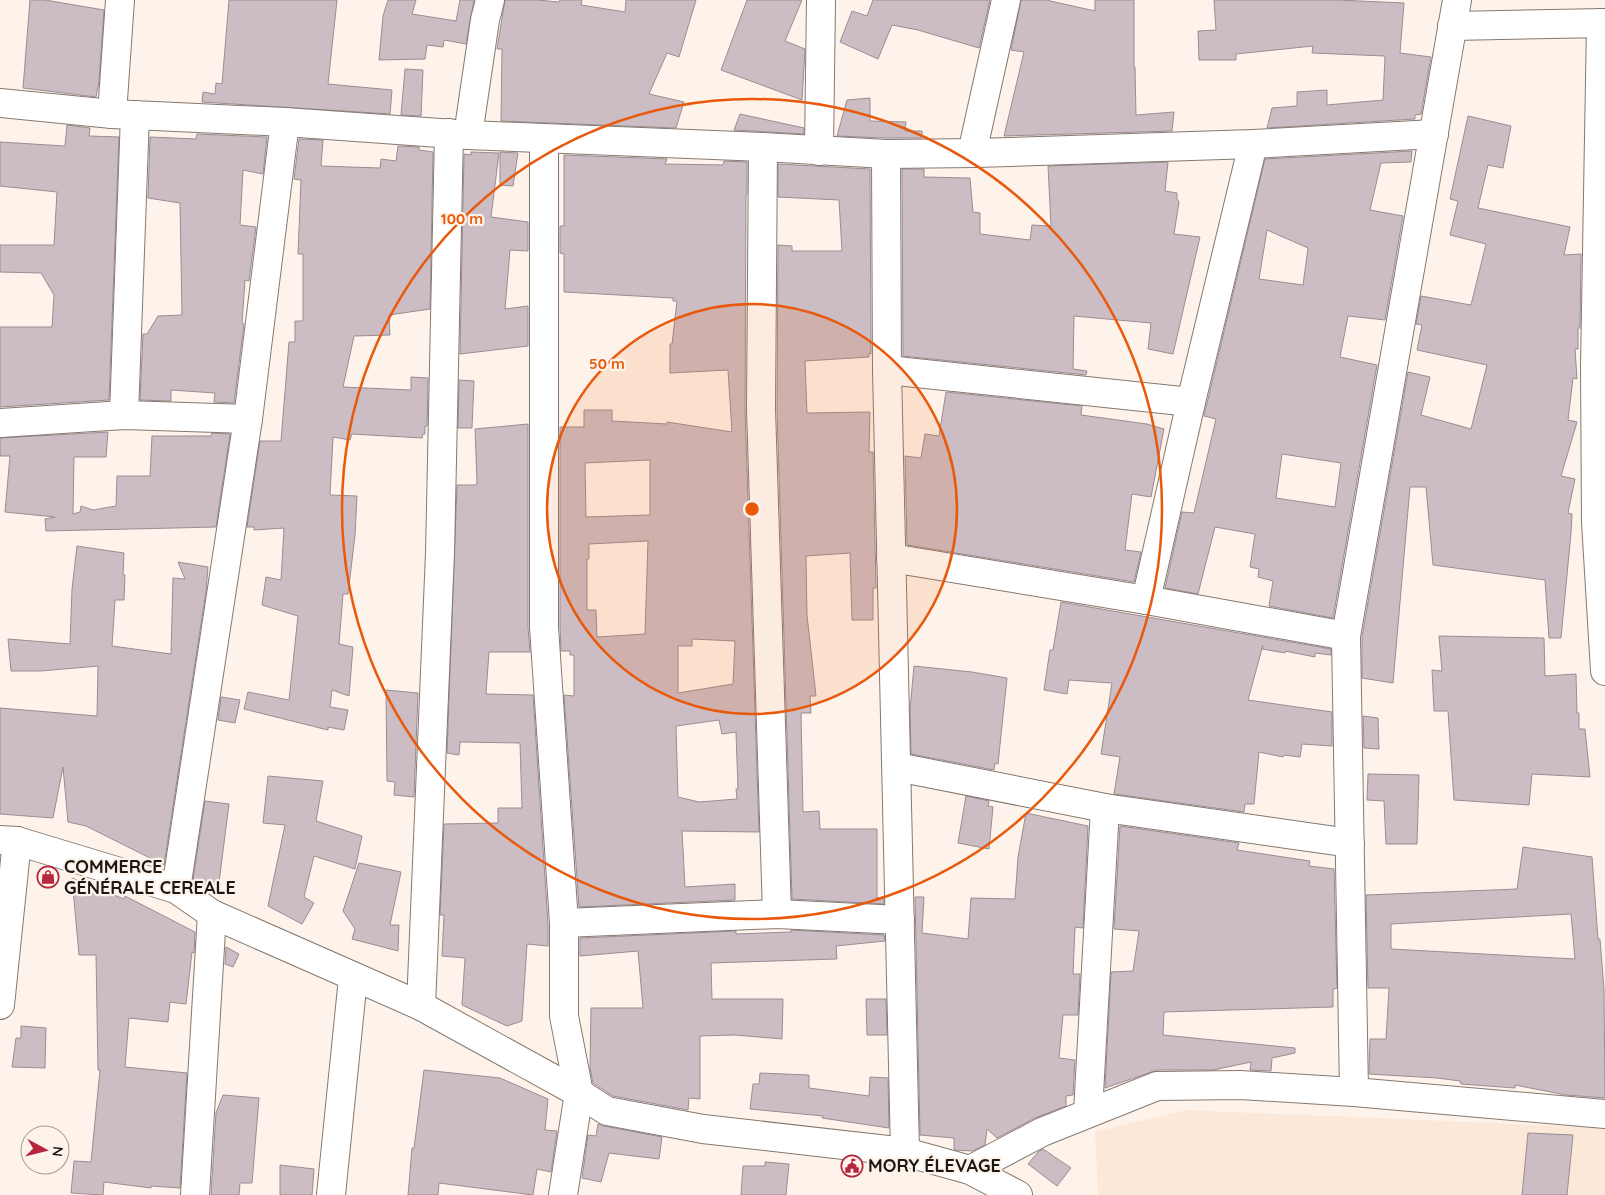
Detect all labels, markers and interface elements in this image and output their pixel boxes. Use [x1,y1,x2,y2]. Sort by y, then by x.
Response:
text: 100 m [441,209,483,228]
text: 50 m [589,354,625,373]
centre of rings [743,500,761,518]
place label: COMMERCE GÉNÉRALE CEREALE [64,855,236,899]
shop icon: COMMERCE GÉNÉRALE CEREALE [36,865,60,889]
north arrow [20,1125,70,1175]
text: N [48,1145,67,1158]
public building icon: MORY ÉLEVAGE [840,1154,864,1178]
place label: MORY ÉLEVAGE [868,1154,1001,1177]

